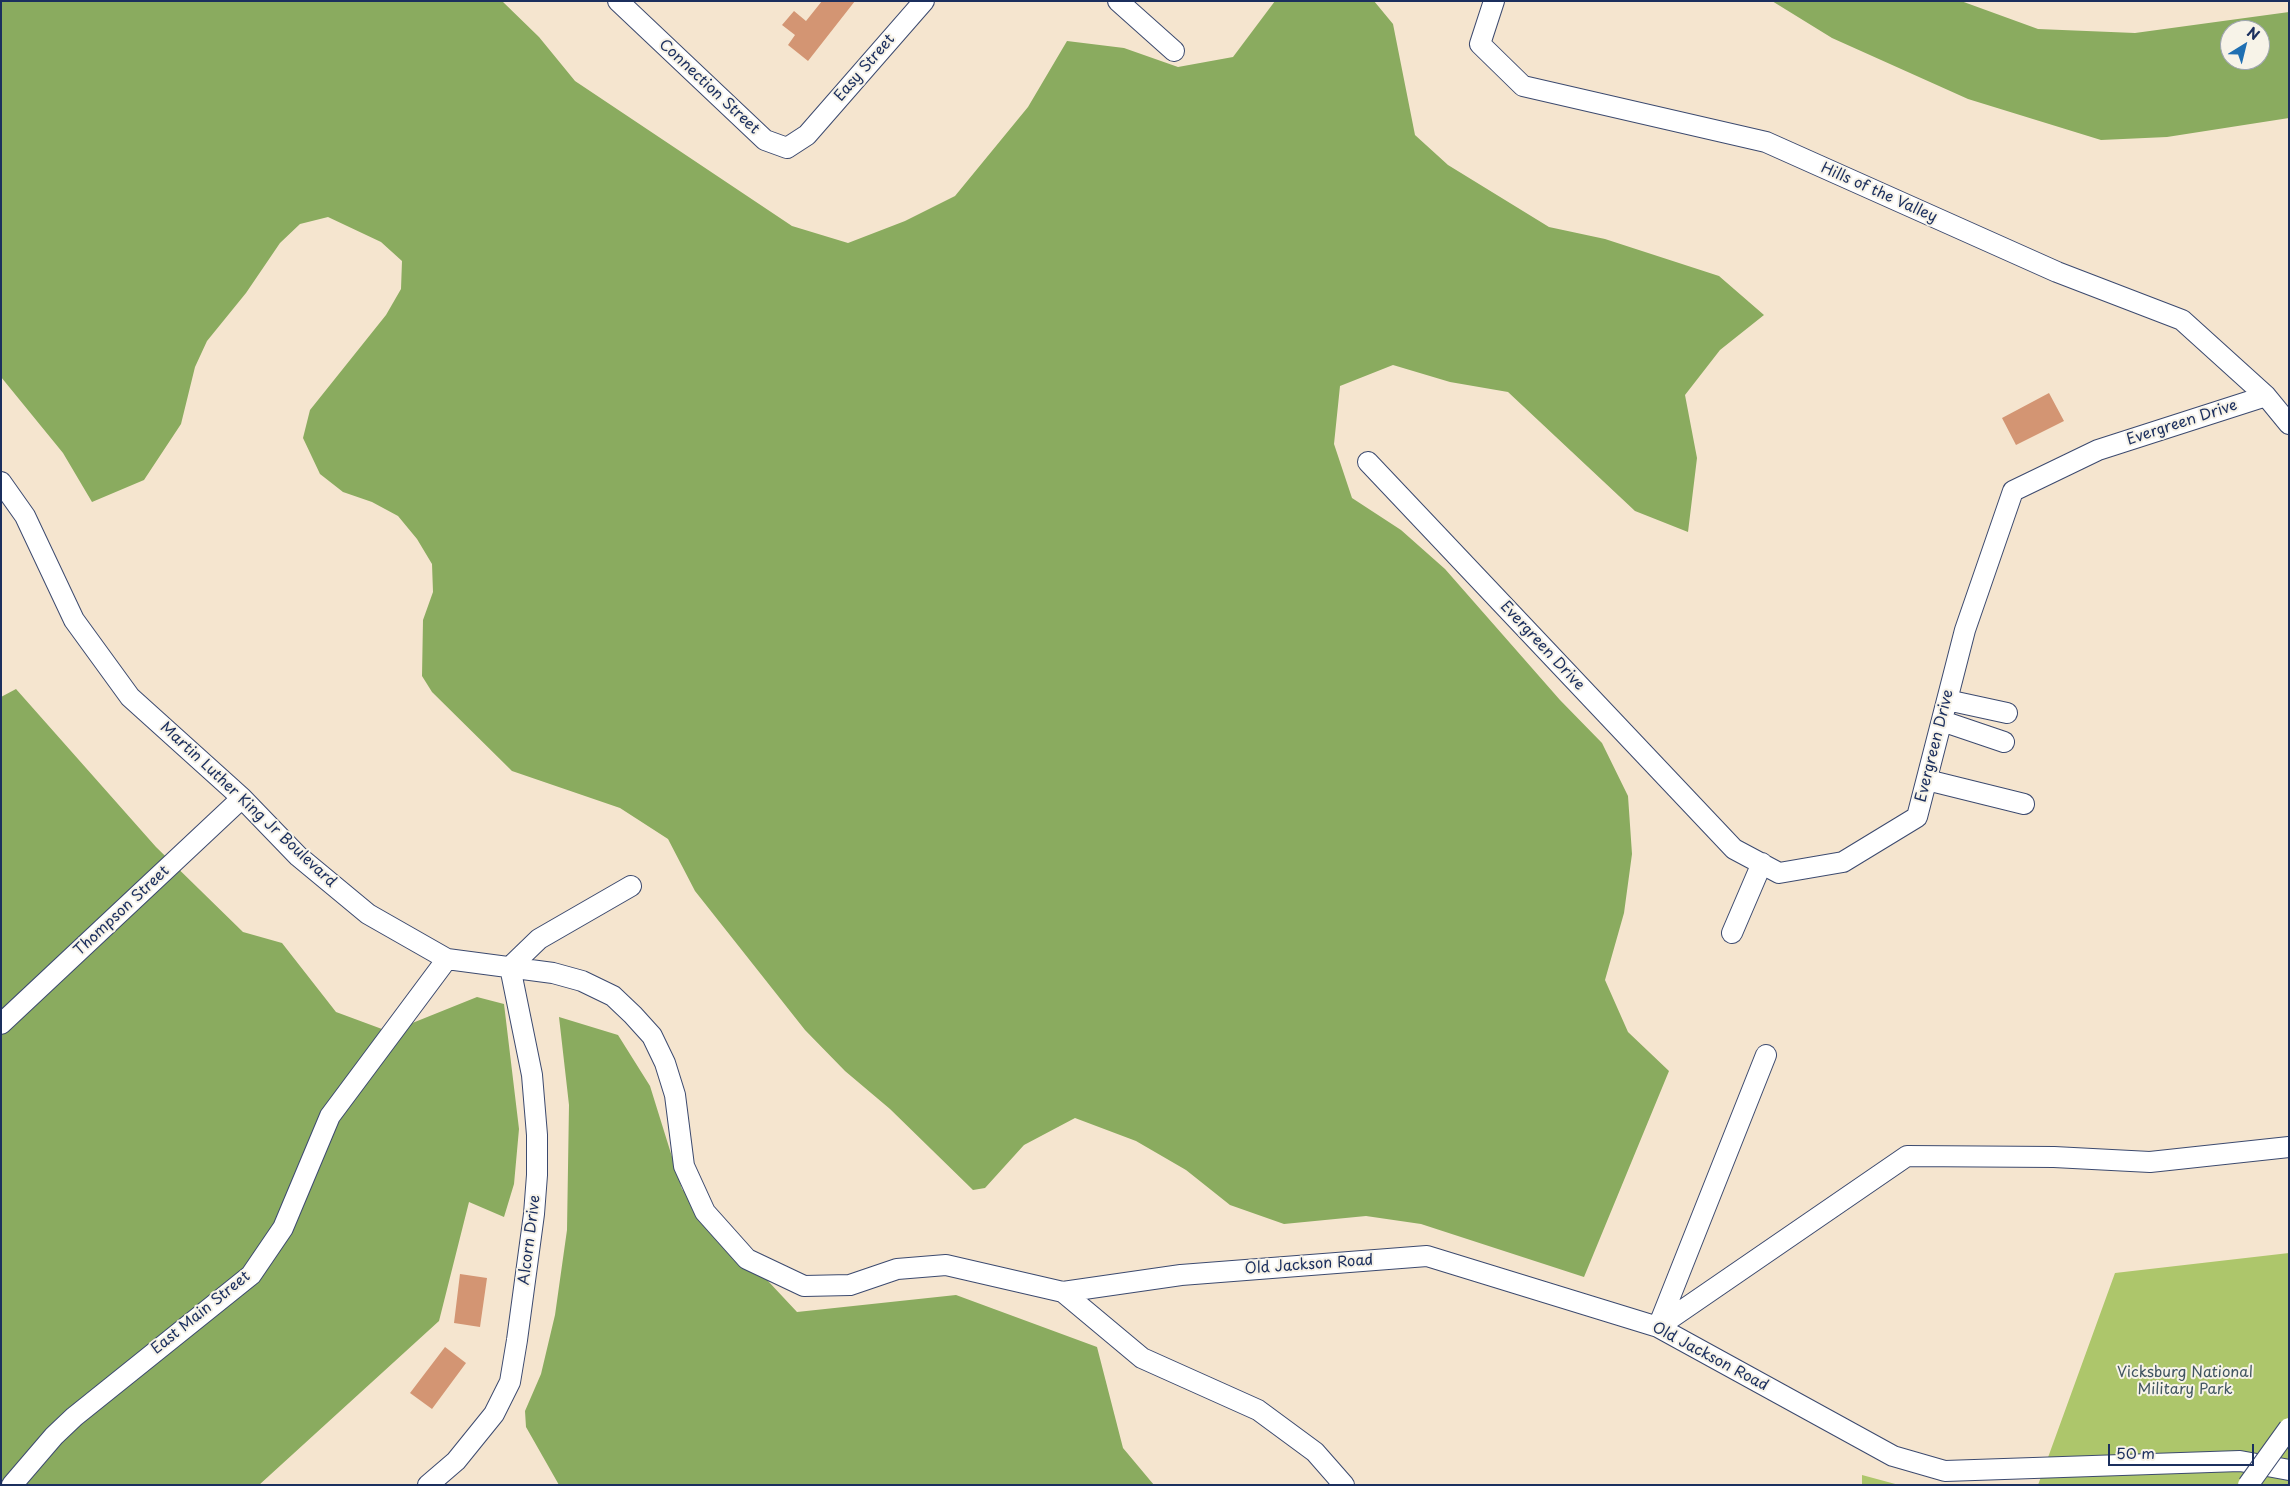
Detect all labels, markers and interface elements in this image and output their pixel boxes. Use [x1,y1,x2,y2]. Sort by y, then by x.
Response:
north arrow [2220,20,2270,70]
text: N [2243,22,2264,45]
street label: Easy Street [831,31,899,105]
street label: Connection Street [655,36,763,138]
street label: Hills of the Valley [1818,159,1940,227]
street label: Evergreen Drive [2124,397,2240,449]
street label: Evergreen Drive [1496,598,1588,694]
street label: Evergreen Drive [1912,688,1958,804]
street label: Martin Luther King Jr Boulevard [156,719,340,891]
street label: Thompson Street [71,862,173,960]
street label: Alcorn Drive [516,1194,544,1286]
street label: Old Jackson Road [1244,1252,1374,1278]
street label: East Main Street [148,1268,254,1358]
street label: Old Jackson Road [1649,1319,1771,1395]
park label: Vicksburg National Military Park [2117,1364,2253,1399]
scale bar [2110,1434,2256,1466]
text: 50 m [2116,1441,2155,1464]

